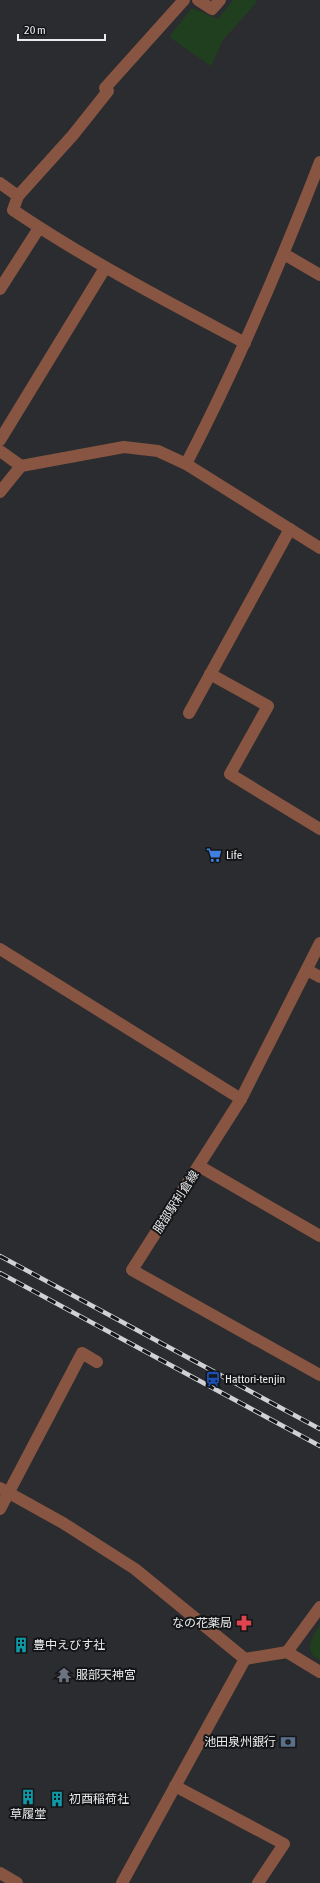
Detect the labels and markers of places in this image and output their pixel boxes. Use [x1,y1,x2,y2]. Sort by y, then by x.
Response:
supermarket icon: Life [205,846,223,864]
place label: Life [226,848,242,862]
station icon: Hattori-tenjin [204,1370,222,1388]
place label: Hattori-tenjin [225,1372,285,1386]
pharmacy icon: なの花薬局 [235,1614,253,1632]
place label: なの花薬局 [172,1616,232,1630]
building icon: 豊中えびす社 [12,1636,30,1654]
place label: 豊中えびす社 [33,1638,105,1652]
temple icon: 服部天神宮 [55,1666,73,1684]
place label: 服部天神宮 [76,1668,136,1682]
bank icon: 池田泉州銀行 [279,1733,297,1751]
place label: 池田泉州銀行 [204,1735,276,1749]
building icon: 草履堂 [19,1788,37,1806]
building icon: 初酉稲荷社 [48,1790,66,1808]
place label: 初酉稲荷社 [69,1792,129,1806]
place label: 草履堂 [10,1807,46,1821]

